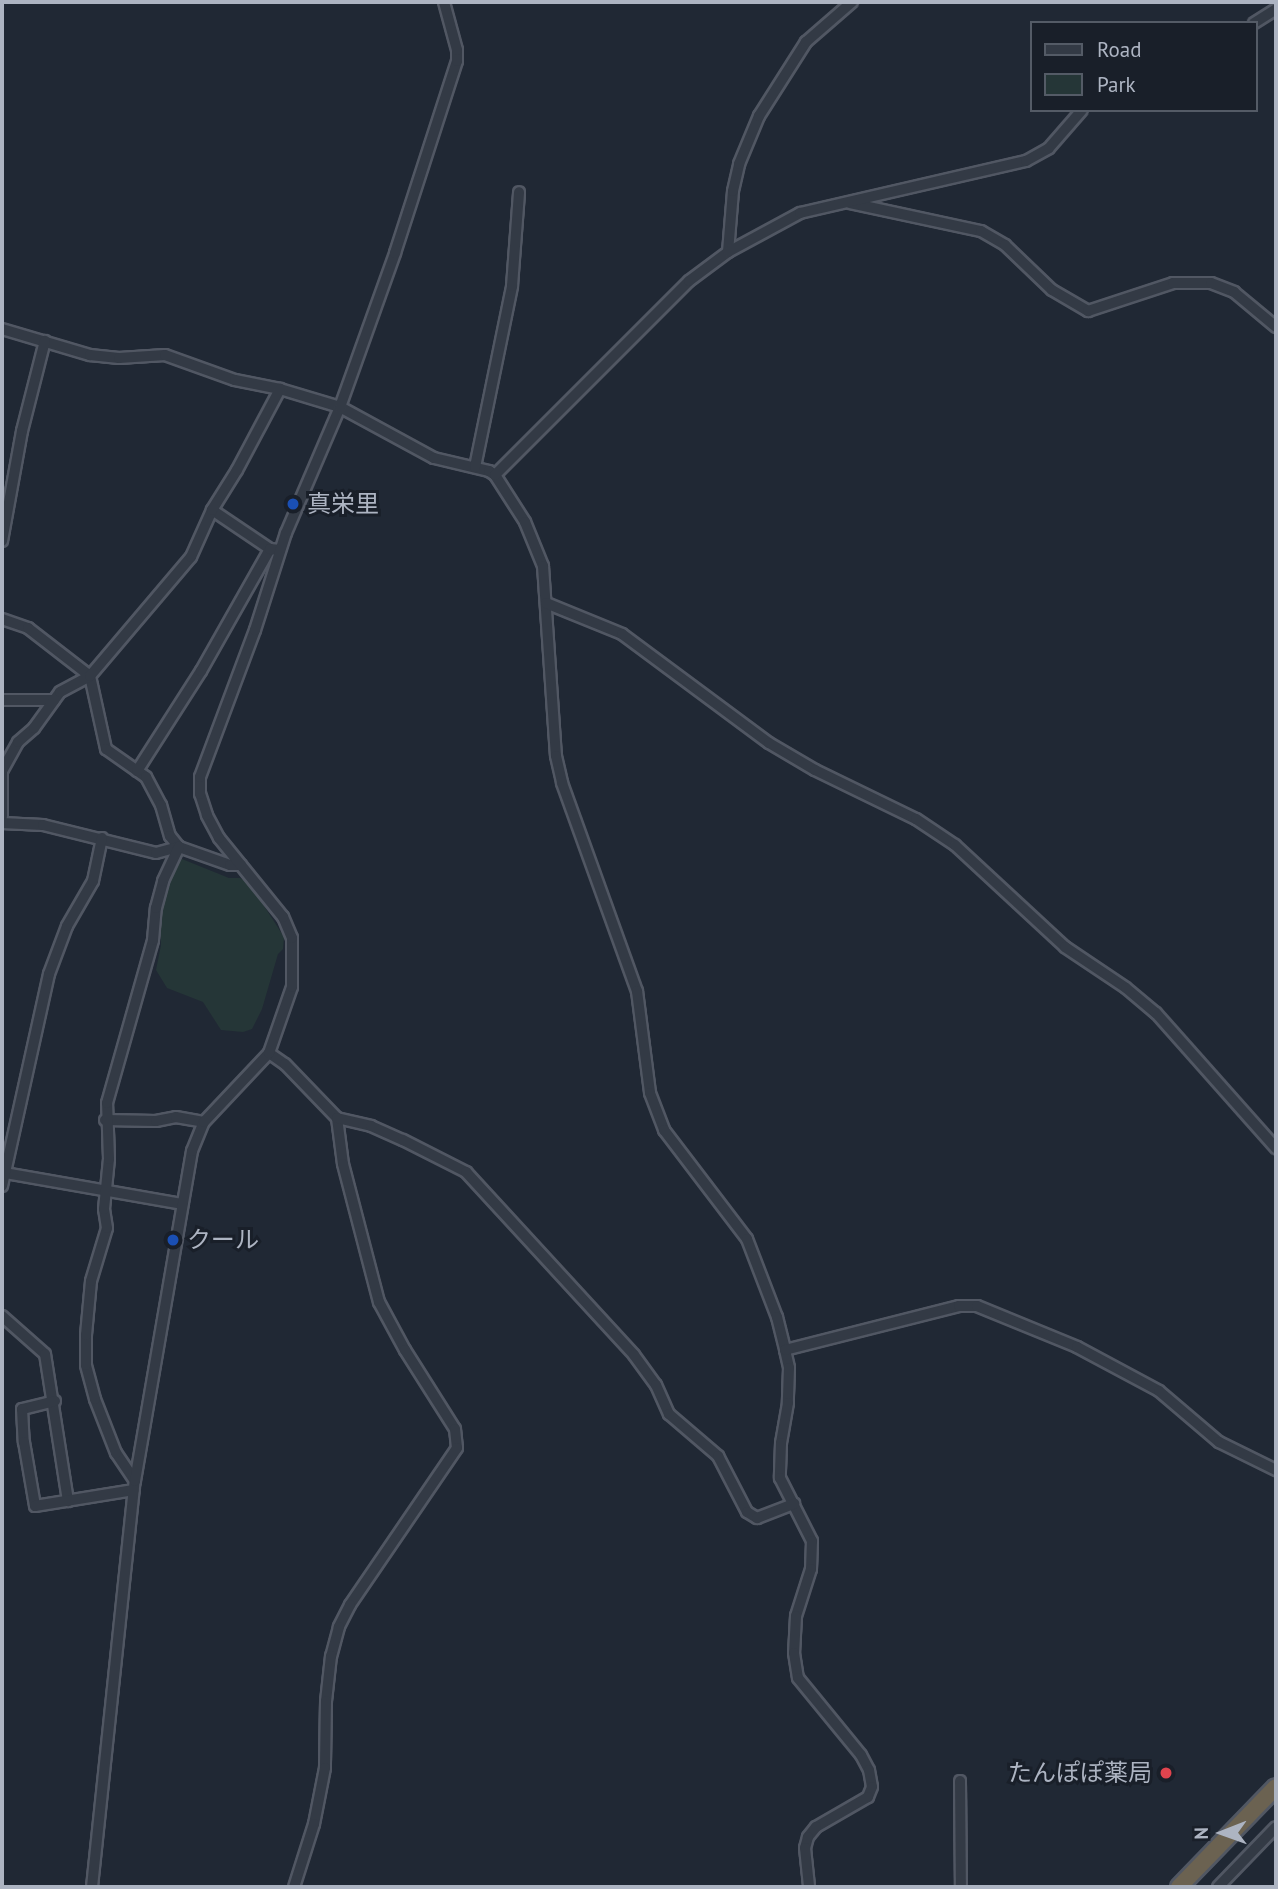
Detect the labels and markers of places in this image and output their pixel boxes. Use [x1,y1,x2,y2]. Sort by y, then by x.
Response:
place label: 真栄里 [307,490,379,518]
marker: 真栄里 [285,496,301,512]
place label: クール [187,1226,259,1254]
marker: クール [165,1232,181,1248]
place label: たんぽぽ薬局 [1008,1759,1152,1787]
marker: たんぽぽ薬局 [1158,1765,1174,1781]

